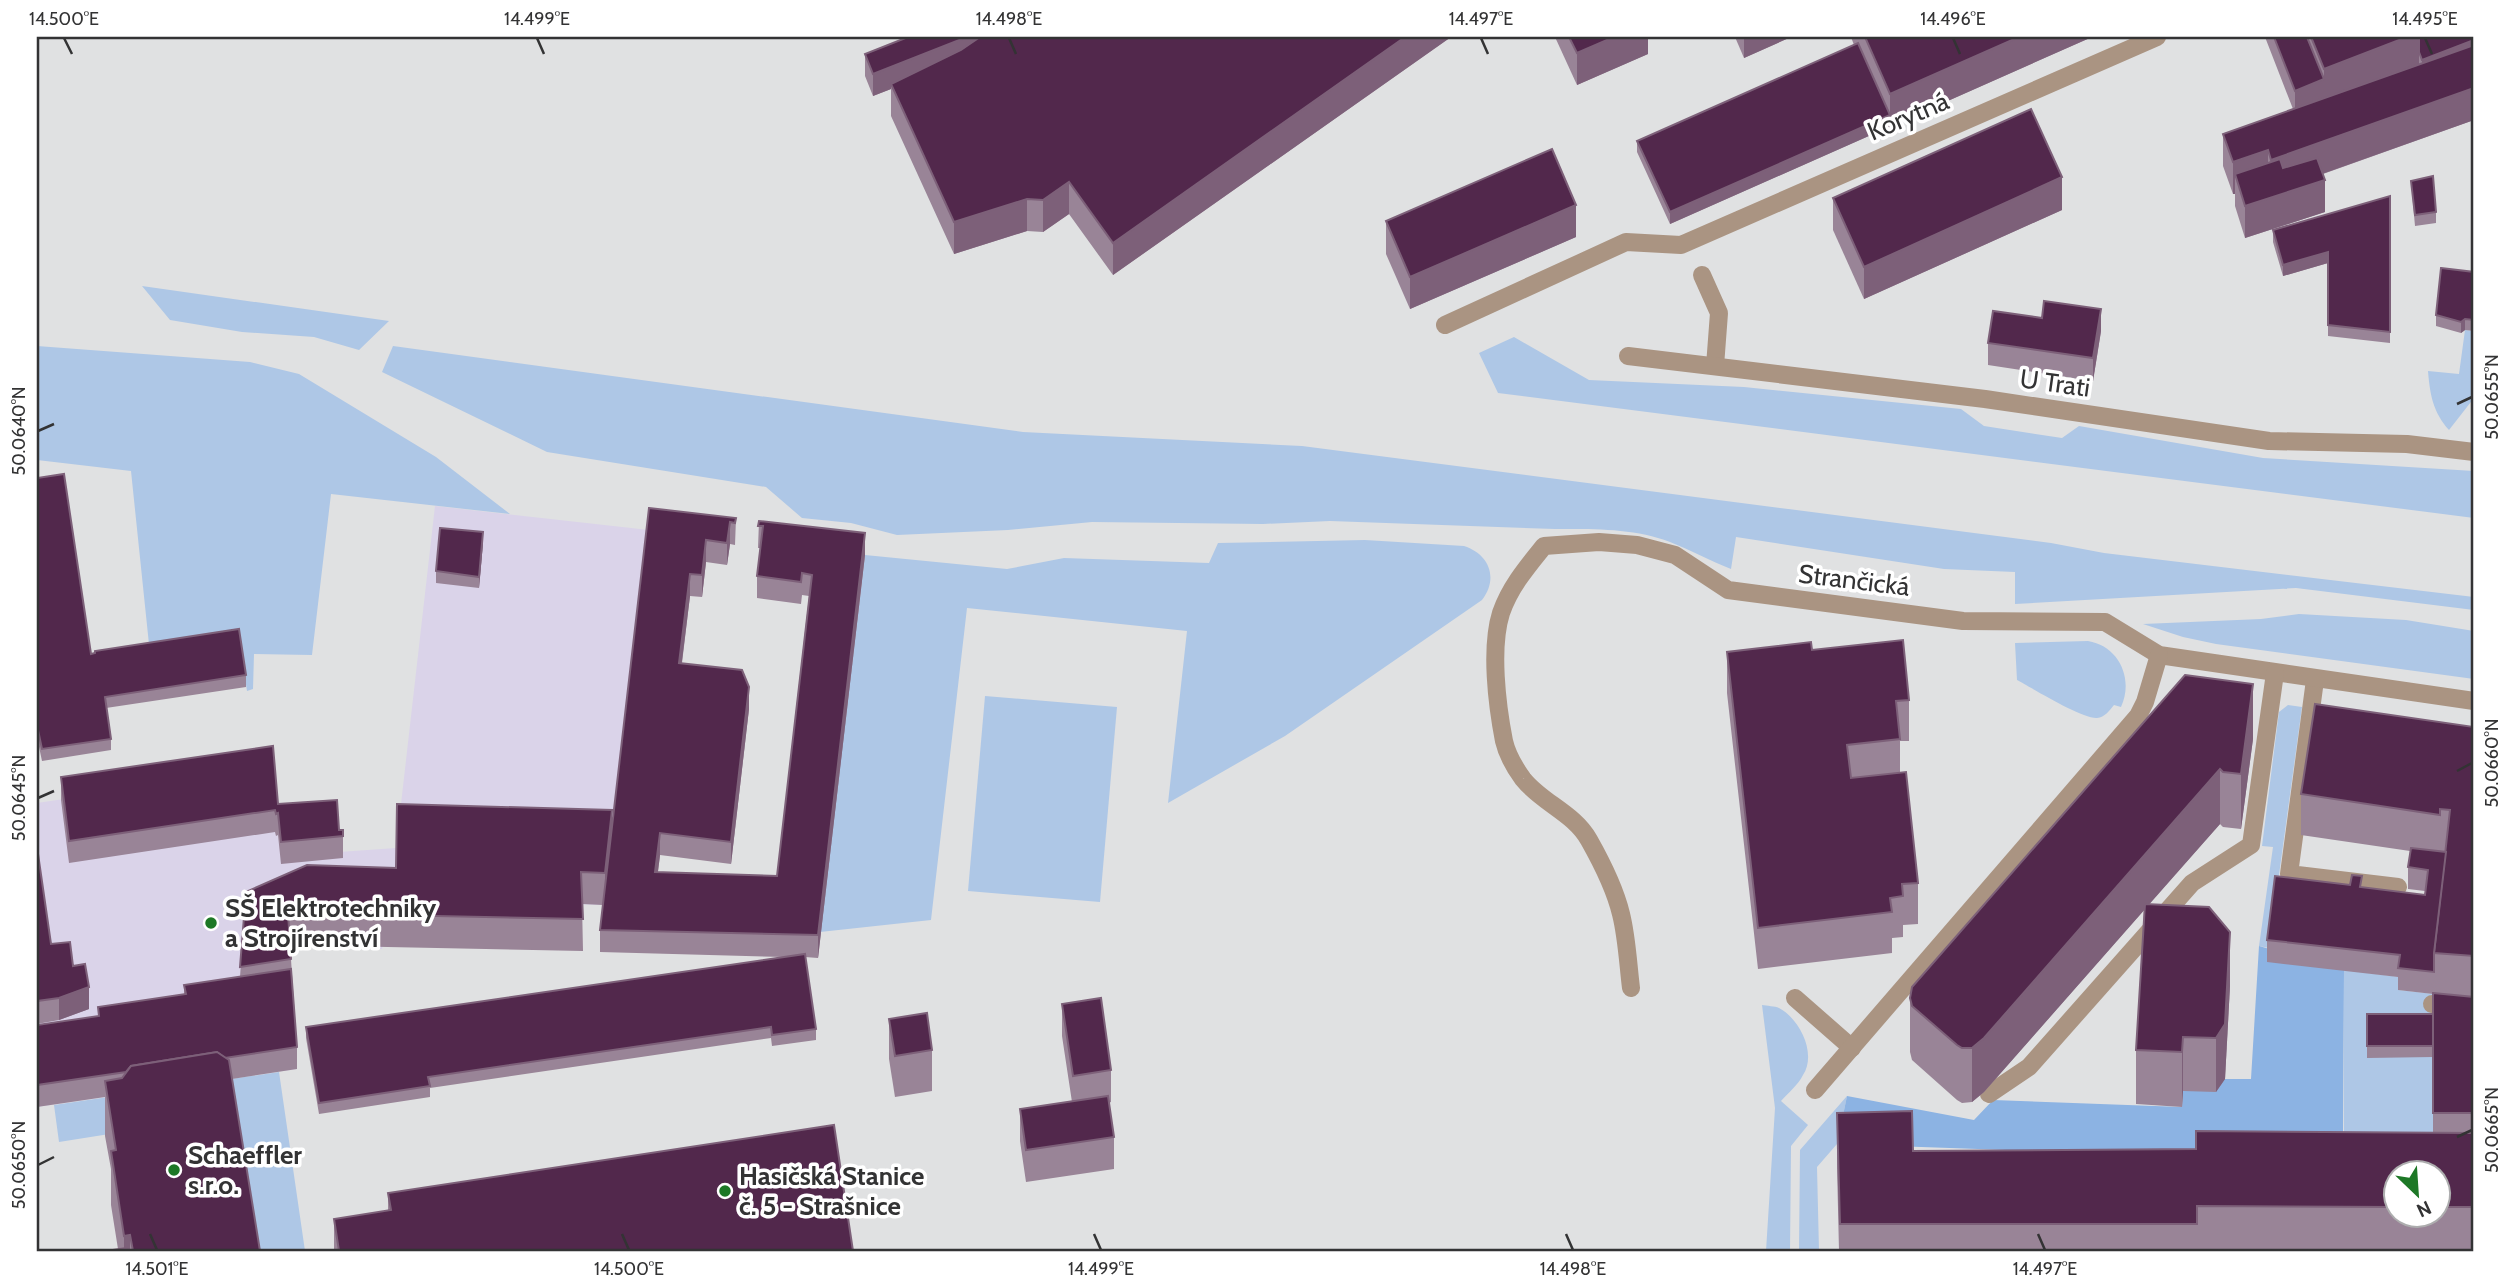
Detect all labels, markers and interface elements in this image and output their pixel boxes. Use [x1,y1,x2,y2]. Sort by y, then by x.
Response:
text: 14.500°E [29,8,99,30]
text: 14.499°E [504,8,570,30]
text: 14.498°E [976,8,1042,30]
text: 14.497°E [1449,8,1513,30]
text: 14.496°E [1920,8,1986,30]
text: 14.495°E [2392,8,2458,30]
street label: Korytná [1863,84,1954,147]
text: 50.0655°N [2481,354,2503,440]
street label: U Trati [2018,362,2092,404]
text: 50.0640°N [8,386,30,476]
street label: Strančická [1797,557,1912,603]
text: 50.0660°N [2481,719,2503,807]
text: 50.0645°N [8,755,30,841]
place label: SŠ Elektrotechniky a Strojírenství [225,892,436,954]
marker: SŠ Elektrotechniky a Strojírenství [203,915,219,931]
text: 50.0665°N [2481,1087,2503,1173]
text: 50.0650°N [8,1121,30,1209]
place label: Schaeffler s.r.o. [188,1139,302,1201]
north arrow [2382,1158,2452,1228]
place label: Hasičská Stanice č. 5 - Strašnice [739,1160,924,1222]
marker: Schaeffler s.r.o. [166,1162,182,1178]
marker: Hasičská Stanice č. 5 - Strašnice [717,1183,733,1199]
text: N [2413,1196,2435,1222]
text: 14.501°E [125,1258,189,1280]
text: 14.500°E [594,1258,664,1280]
text: 14.499°E [1068,1258,1134,1280]
text: 14.498°E [1540,1258,1606,1280]
text: 14.497°E [2013,1258,2077,1280]

